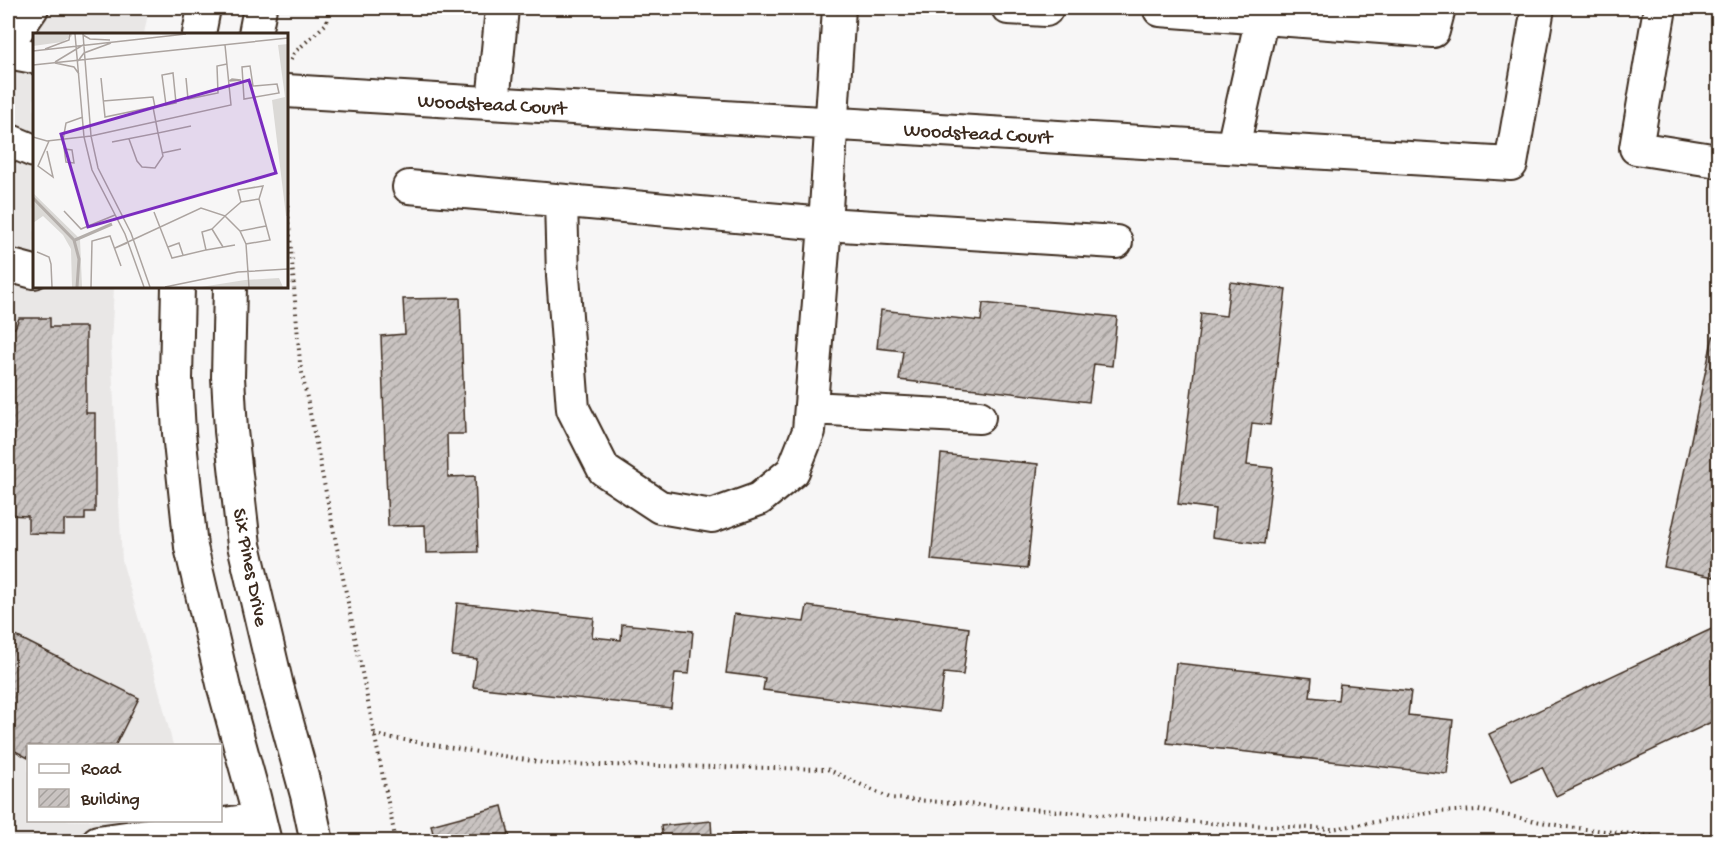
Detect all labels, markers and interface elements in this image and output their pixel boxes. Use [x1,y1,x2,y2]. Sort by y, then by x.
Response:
inset map [33,33,288,288]
street label: Woodstead Court [417,91,569,122]
street label: Woodstead Court [903,120,1055,151]
street label: Six Pines Drive [226,507,271,629]
legend [27,744,222,822]
text: Road [81,760,122,781]
text: Building [80,790,140,811]

